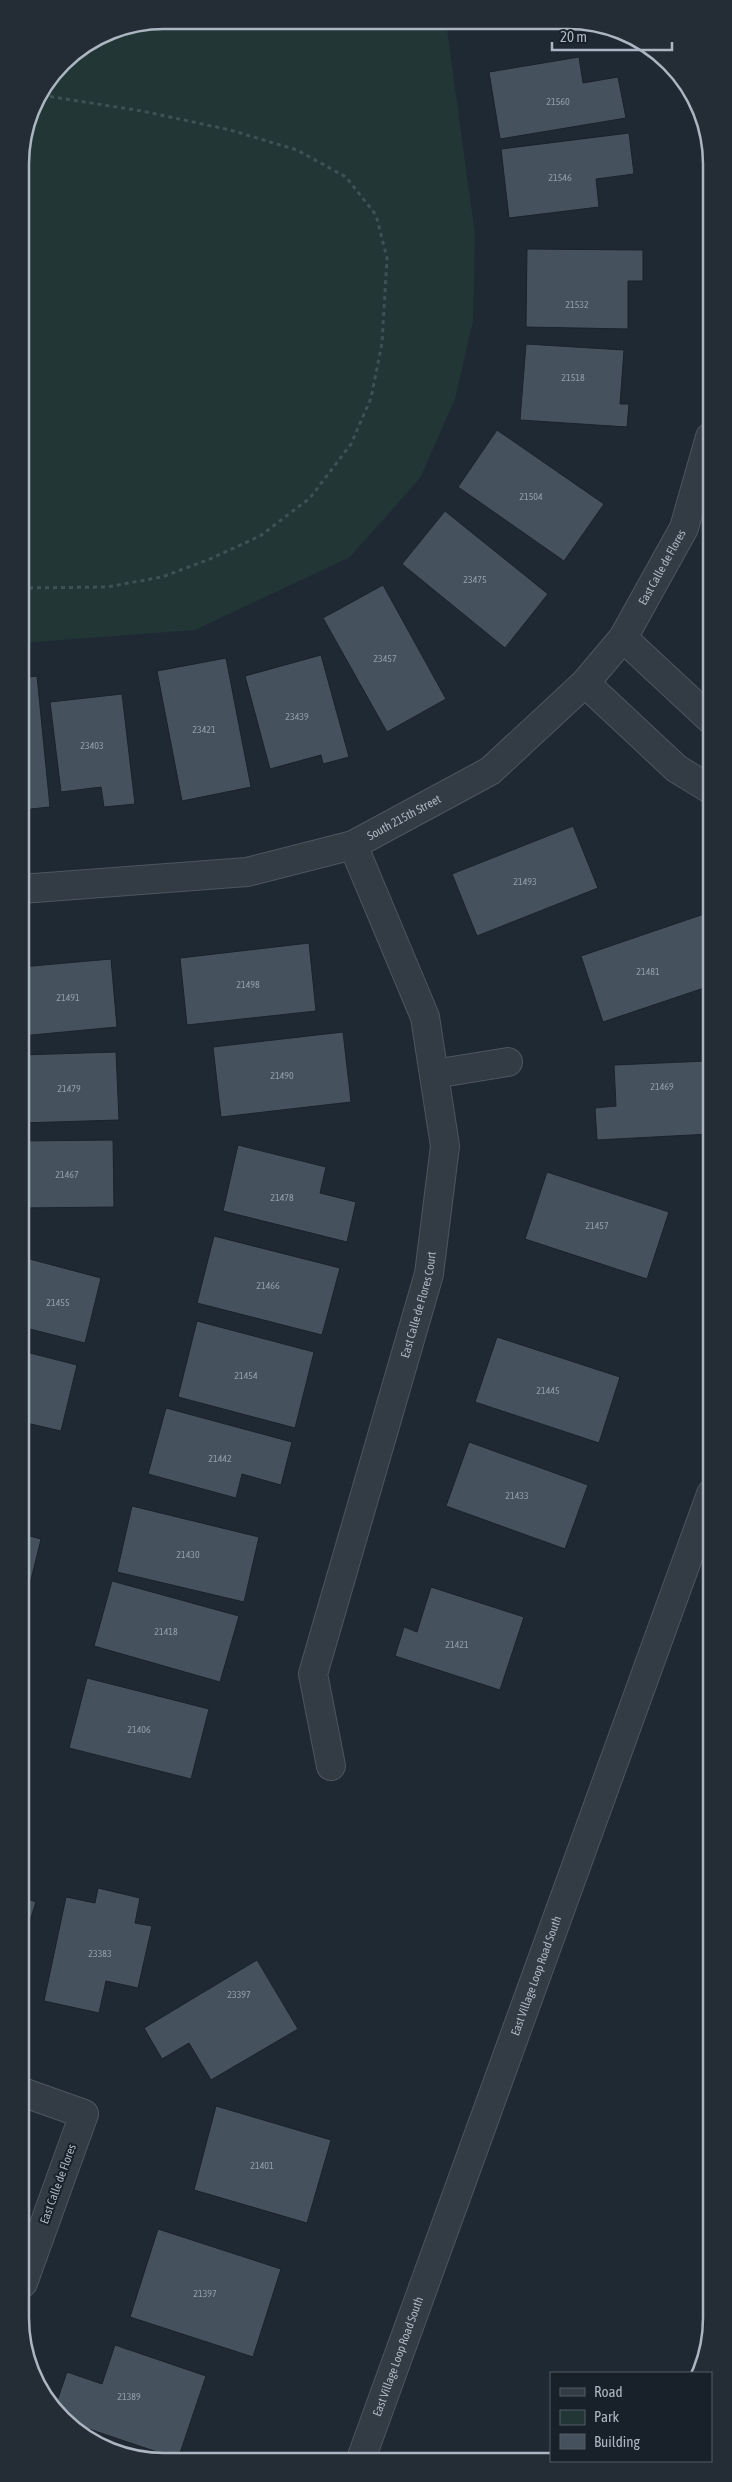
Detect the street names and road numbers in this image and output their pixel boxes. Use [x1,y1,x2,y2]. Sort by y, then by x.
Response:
street label: East Calle de Flores [636,527,689,607]
street label: South 215th Street [365,792,444,843]
street label: East Calle de Flores Court [398,1250,439,1359]
street label: East Village Loop Road South [508,1914,564,2038]
street label: East Calle de Flores [37,2142,79,2226]
street label: East Village Loop Road South [370,2295,426,2418]

